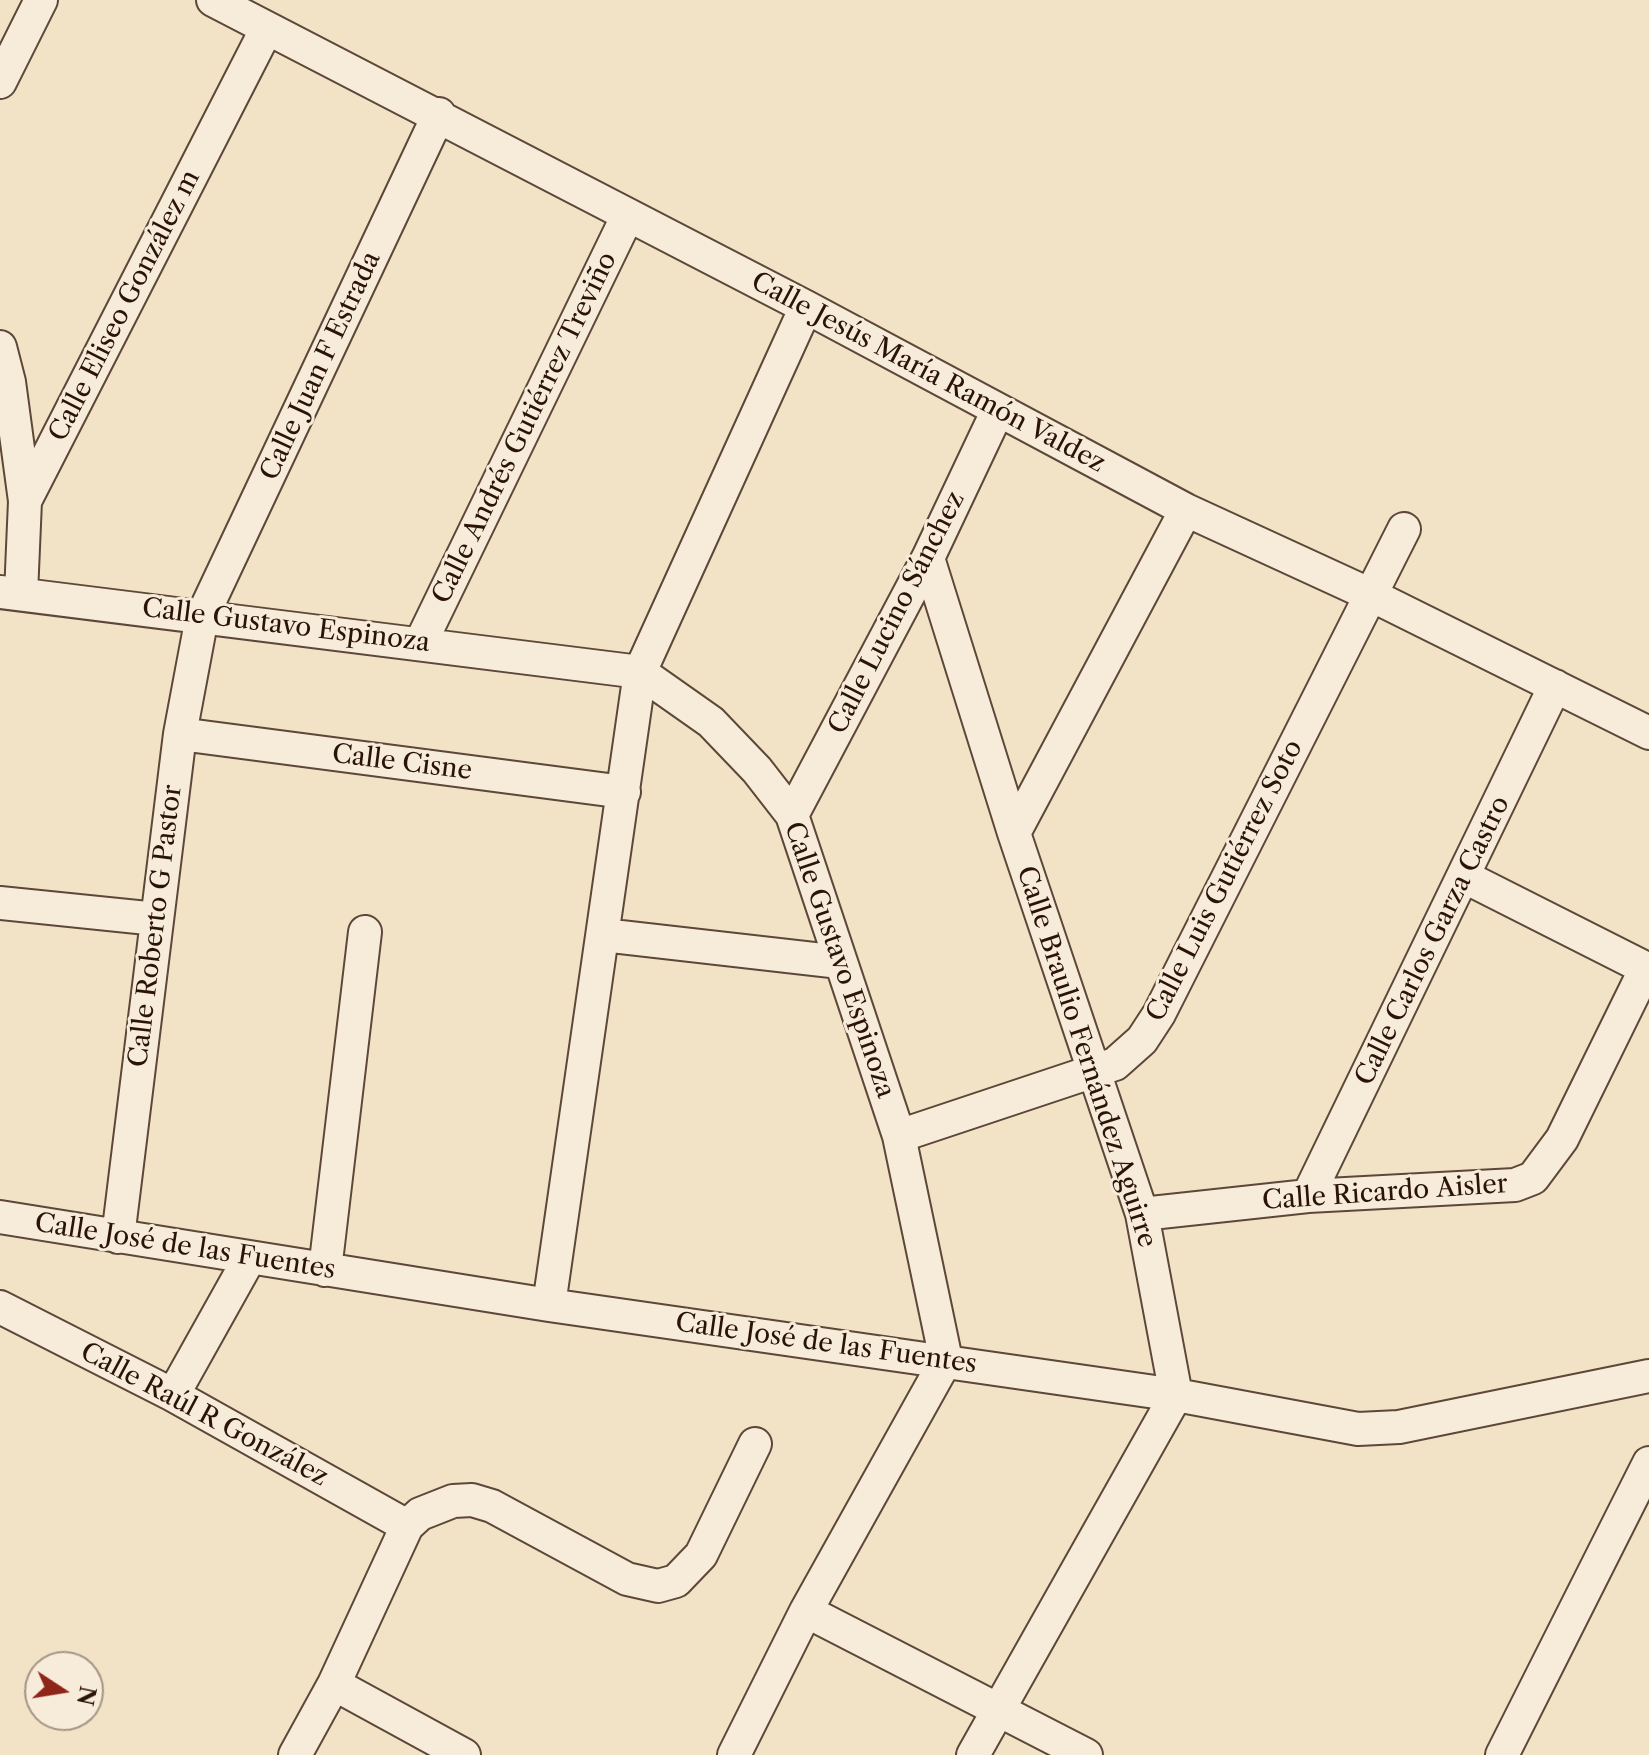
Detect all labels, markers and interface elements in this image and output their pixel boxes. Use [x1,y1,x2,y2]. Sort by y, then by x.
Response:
street label: Calle Eliseo González m [43,165,207,447]
street label: Calle Juan F Estrada [254,247,388,485]
street label: Calle Andrés Gutiérrez Treviño [426,247,624,609]
street label: Calle Jesús María Ramón Valdez [746,266,1110,480]
street label: Calle Lucino Sánchez [822,487,972,739]
street label: Calle Gustavo Espinoza [140,593,432,659]
street label: Calle Luis Gutiérrez Soto [1140,735,1310,1027]
street label: Calle Cisne [330,739,474,787]
street label: Calle Roberto G Pastor [123,783,189,1069]
street label: Calle Carlos Garza Castro [1349,791,1517,1091]
street label: Calle Gustavo Espinoza [777,818,901,1102]
street label: Calle Braulio Fernández Aguirre [1010,862,1162,1252]
street label: Calle Ricardo Aisler [1261,1169,1509,1217]
street label: Calle José de las Fuentes [32,1208,338,1286]
street label: Calle José de las Fuentes [673,1307,979,1381]
street label: Calle Raúl R González [75,1337,333,1493]
north arrow [24,1651,104,1731]
text: N [71,1684,101,1708]

